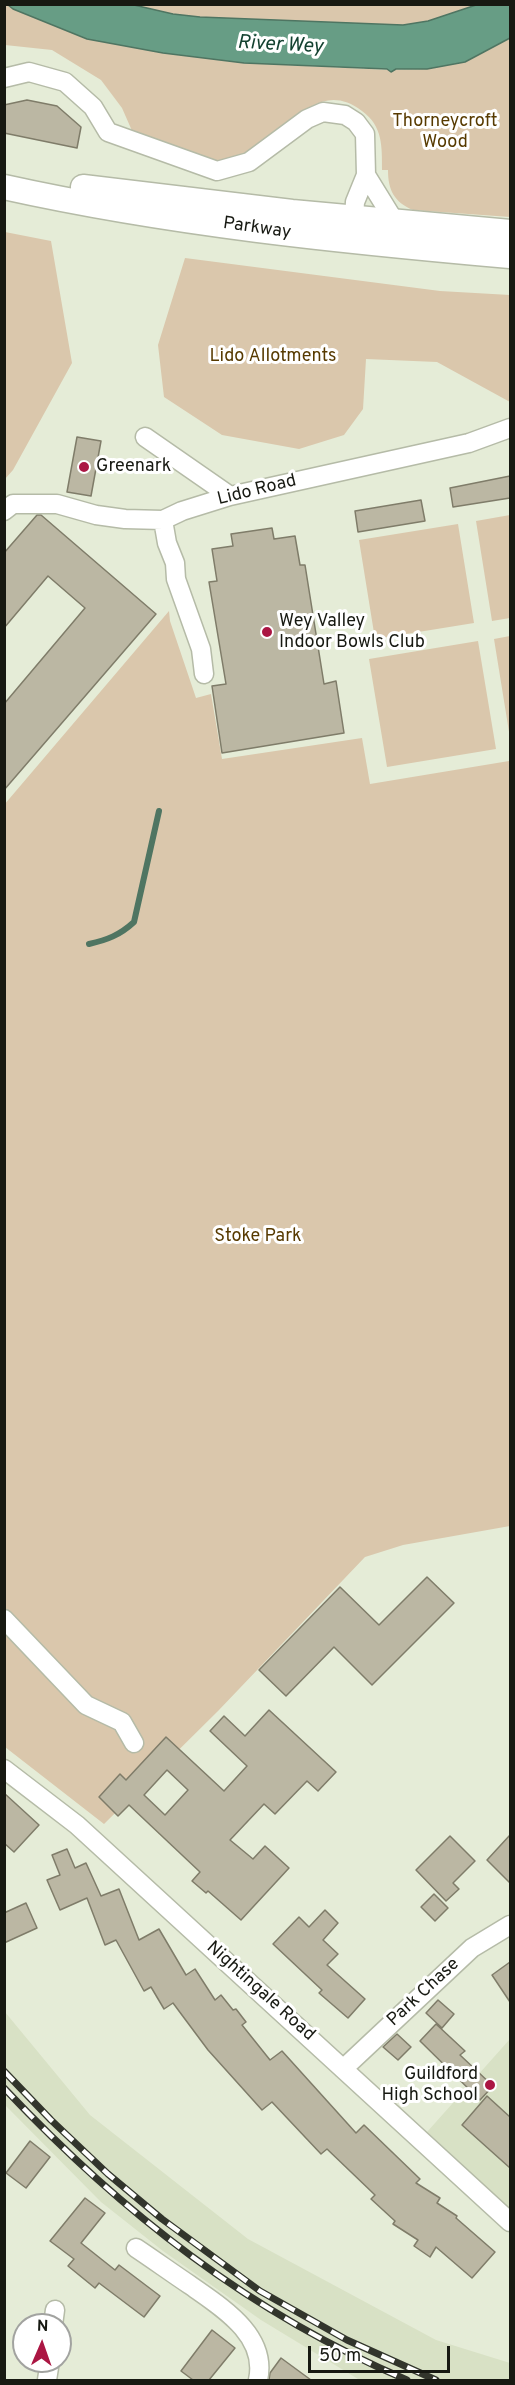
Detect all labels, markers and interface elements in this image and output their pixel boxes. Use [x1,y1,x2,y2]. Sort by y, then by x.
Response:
water label: River Wey [237,32,323,60]
park label: Thorneycroft Wood [392,111,498,154]
street label: Parkway [222,214,292,244]
park label: Lido Allotments [210,346,336,368]
place label: Greenark [96,456,171,478]
marker: Greenark [77,460,91,474]
street label: Lido Road [215,471,299,511]
place label: Wey Valley Indoor Bowls Club [279,611,425,654]
marker: Wey Valley Indoor Bowls Club [260,625,274,639]
park label: Stoke Park [214,1226,302,1248]
street label: Nightingale Road [201,1938,319,2046]
street label: Park Chase [383,1954,465,2032]
place label: Guildford High School [381,2064,478,2106]
marker: Guildford High School [483,2078,497,2092]
north arrow [12,2313,72,2373]
text: N [36,2317,49,2337]
scale bar [311,2334,454,2372]
text: 50 m [319,2345,361,2368]

